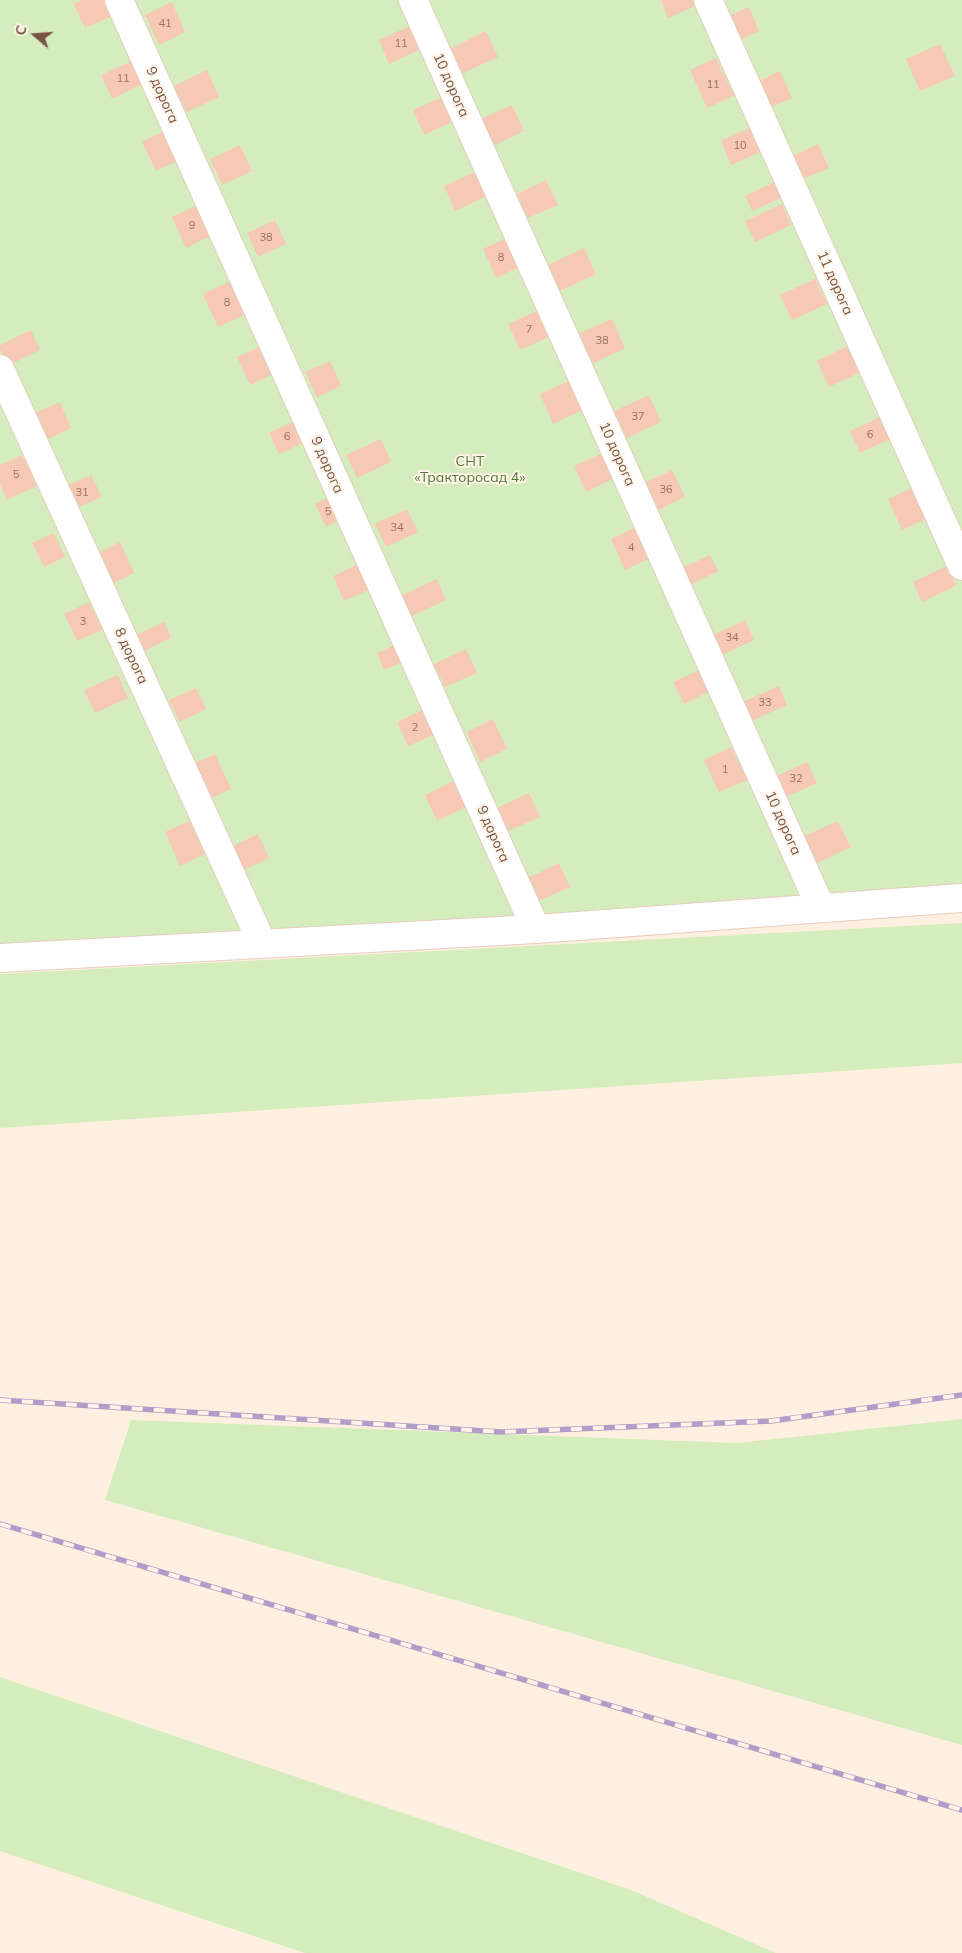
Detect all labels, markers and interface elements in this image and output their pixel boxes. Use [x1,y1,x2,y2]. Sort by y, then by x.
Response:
north arrow [10,10,60,60]
house number: 41 [158,17,172,31]
text: С [11,23,31,38]
house number: 11 [394,37,408,51]
street label: 10 дорога [429,50,473,120]
street label: 9 дорога [142,64,182,126]
house number: 11 [116,72,130,86]
house number: 11 [706,78,720,92]
house number: 10 [733,139,747,153]
house number: 9 [189,219,195,233]
house number: 38 [259,231,273,245]
street label: 11 дорога [813,248,857,318]
house number: 8 [498,251,504,265]
house number: 8 [224,296,230,310]
house number: 7 [526,323,532,337]
house number: 38 [595,334,609,348]
house number: 37 [631,410,645,424]
street label: 10 дорога [595,419,639,489]
house number: 6 [867,428,873,442]
house number: 6 [284,430,290,444]
street label: 9 дорога [307,434,347,496]
park label: СНТ «Тракторосад 4» [415,454,525,487]
house number: 5 [13,468,19,482]
house number: 36 [659,483,673,497]
house number: 31 [75,486,89,500]
house number: 5 [325,505,331,519]
house number: 34 [390,521,404,535]
house number: 4 [628,541,634,555]
house number: 3 [80,615,86,629]
street label: 8 дорога [111,625,151,687]
house number: 34 [725,631,739,645]
house number: 33 [758,696,772,710]
house number: 2 [412,721,418,735]
house number: 1 [722,763,728,777]
house number: 32 [789,772,803,786]
street label: 10 дорога [761,788,805,858]
street label: 9 дорога [473,803,513,865]

